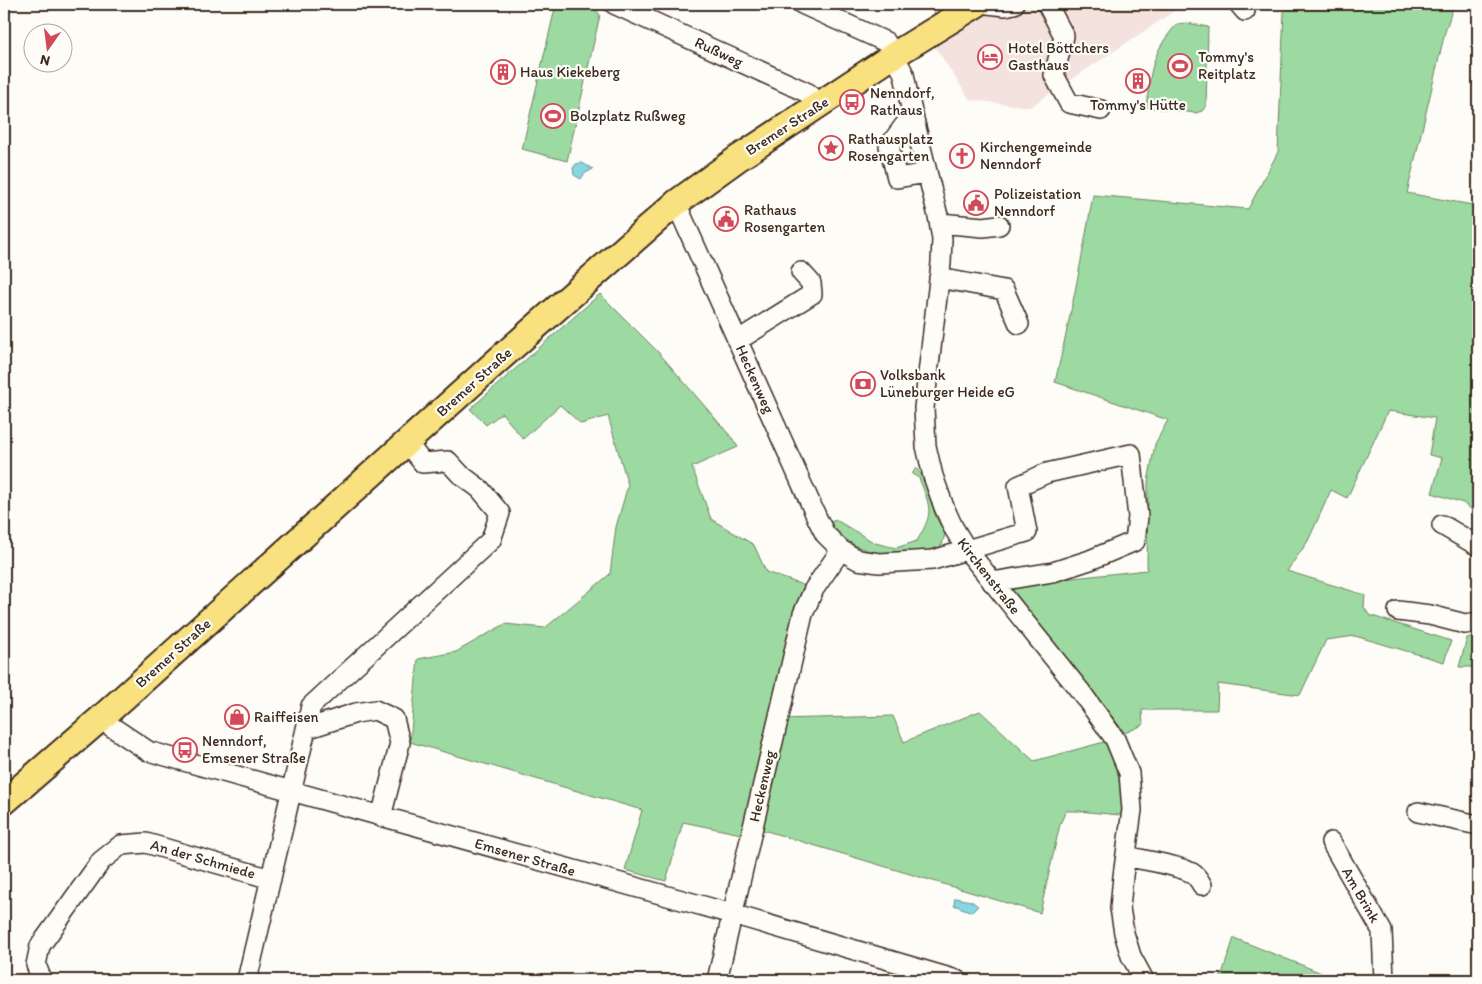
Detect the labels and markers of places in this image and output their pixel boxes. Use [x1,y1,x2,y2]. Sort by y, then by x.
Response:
place label: Hotel Böttchers Gasthaus [1008,39,1109,74]
hotel icon: Hotel Böttchers Gasthaus [977,44,1003,70]
place label: Tommy's Reitplatz [1198,48,1256,83]
sports icon: Tommy's Reitplatz [1167,53,1193,79]
building icon: Haus Kiekeberg [490,59,516,85]
place label: Haus Kiekeberg [520,63,621,81]
building icon: Tommy's Hütte [1125,68,1151,94]
place label: Nenndorf, Rathaus [870,84,935,119]
bus stop icon: Nenndorf, Rathaus [839,89,865,115]
place label: Tommy's Hütte [1090,96,1186,114]
sports icon: Bolzplatz Rußweg [540,103,566,129]
place label: Bolzplatz Rußweg [570,107,686,125]
place label: Rathausplatz Rosengarten [848,130,933,165]
place icon: Rathausplatz Rosengarten [818,135,844,161]
place label: Kirchengemeinde Nenndorf [980,138,1092,173]
church icon: Kirchengemeinde Nenndorf [949,143,975,169]
place label: Polizeistation Nenndorf [994,185,1082,220]
public building icon: Polizeistation Nenndorf [963,190,989,216]
place label: Rathaus Rosengarten [744,201,826,236]
public building icon: Rathaus Rosengarten [713,206,739,232]
place label: Volksbank Lüneburger Heide eG [880,366,1015,401]
bank icon: Volksbank Lüneburger Heide eG [850,371,876,397]
shop icon: Raiffeisen [224,704,250,730]
place label: Raiffeisen [254,708,319,726]
place label: Nenndorf, Emsener Straße [202,732,306,767]
bus stop icon: Nenndorf, Emsener Straße [172,737,198,763]

